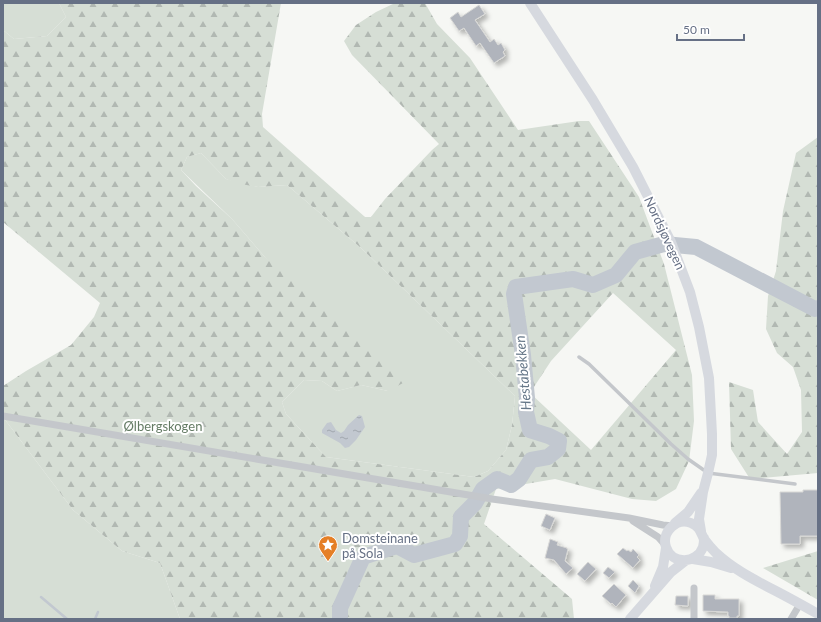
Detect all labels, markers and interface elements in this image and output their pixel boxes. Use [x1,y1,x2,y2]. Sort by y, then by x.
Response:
scale bar [677,16,744,42]
text: 50 m [683,22,710,37]
street label: Nordsjøvegen [641,194,689,272]
water label: Hestabekken [511,335,534,411]
park label: Ølbergskogen [124,418,202,434]
place label: Domsteinane på Sola [342,530,418,561]
place icon: Domsteinane på Sola [317,534,339,562]

